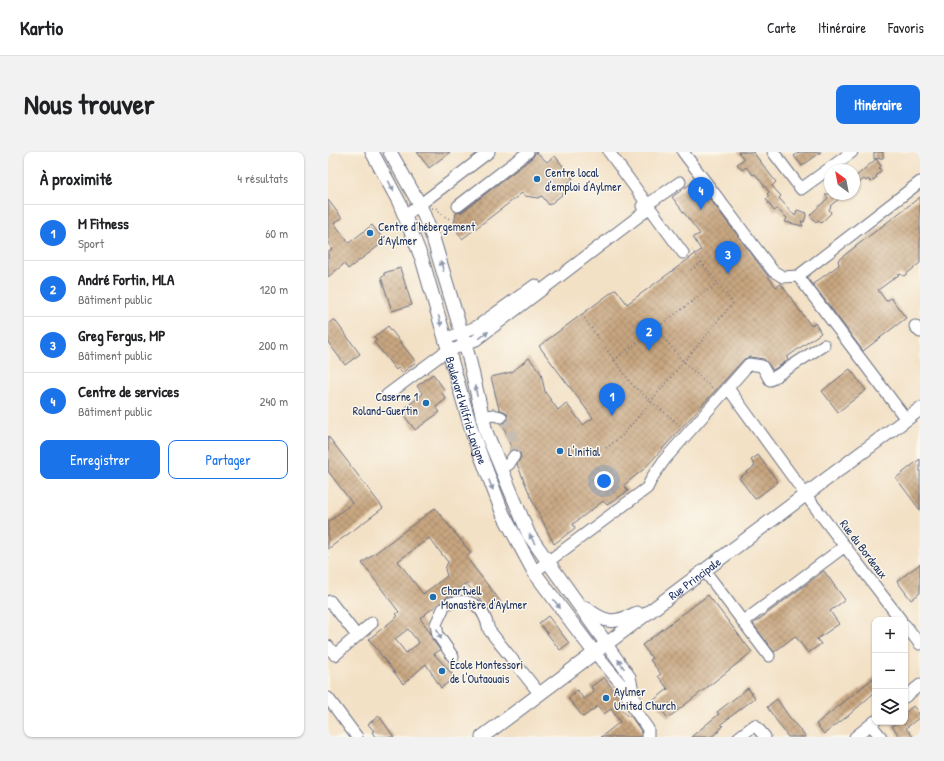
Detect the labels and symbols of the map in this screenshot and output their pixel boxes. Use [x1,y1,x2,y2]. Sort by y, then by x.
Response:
place label: Centre local d'emploi d'Aylmer [545,164,622,195]
north arrow [824,164,860,200]
marker: Centre local d'emploi d'Aylmer [532,174,542,184]
pin: 4 [688,177,714,210]
one-way arrow [387,180,394,192]
place label: Centre d’hébergement d’Aylmer [378,218,476,249]
marker: Centre d’hébergement d’Aylmer [365,228,375,238]
pin: 3 [715,241,741,274]
one-way arrow [439,260,445,272]
one-way arrow [437,315,443,327]
pin: 2 [636,318,662,351]
one-way arrow [478,330,489,339]
street label: Boulevard Wilfrid-Lavigne [442,354,492,467]
pin: 1 [599,383,625,416]
one-way arrow [473,385,479,397]
place label: Caserne 1 Roland-Guertin [353,388,418,419]
marker: Caserne 1 Roland-Guertin [421,398,431,408]
place label: L'Initial [568,443,601,460]
marker: L'Initial [555,446,565,456]
your location [594,471,614,491]
one-way arrow [488,480,494,492]
street label: Rue du Bordeaux [836,516,892,582]
one-way arrow [528,533,535,545]
street label: Rue Principale [664,553,724,603]
place label: Chartwell Monastère d'Aylmer [441,582,527,613]
marker: Chartwell Monastère d'Aylmer [428,592,438,602]
one-way arrow [553,598,561,609]
one-way arrow [436,628,442,639]
place label: École Montessori de l'Outaouais [450,656,523,687]
one-way arrow [617,659,625,670]
marker: École Montessori de l'Outaouais [437,666,447,676]
place label: Aylmer United Church [614,683,676,714]
marker: Aylmer United Church [601,693,611,703]

